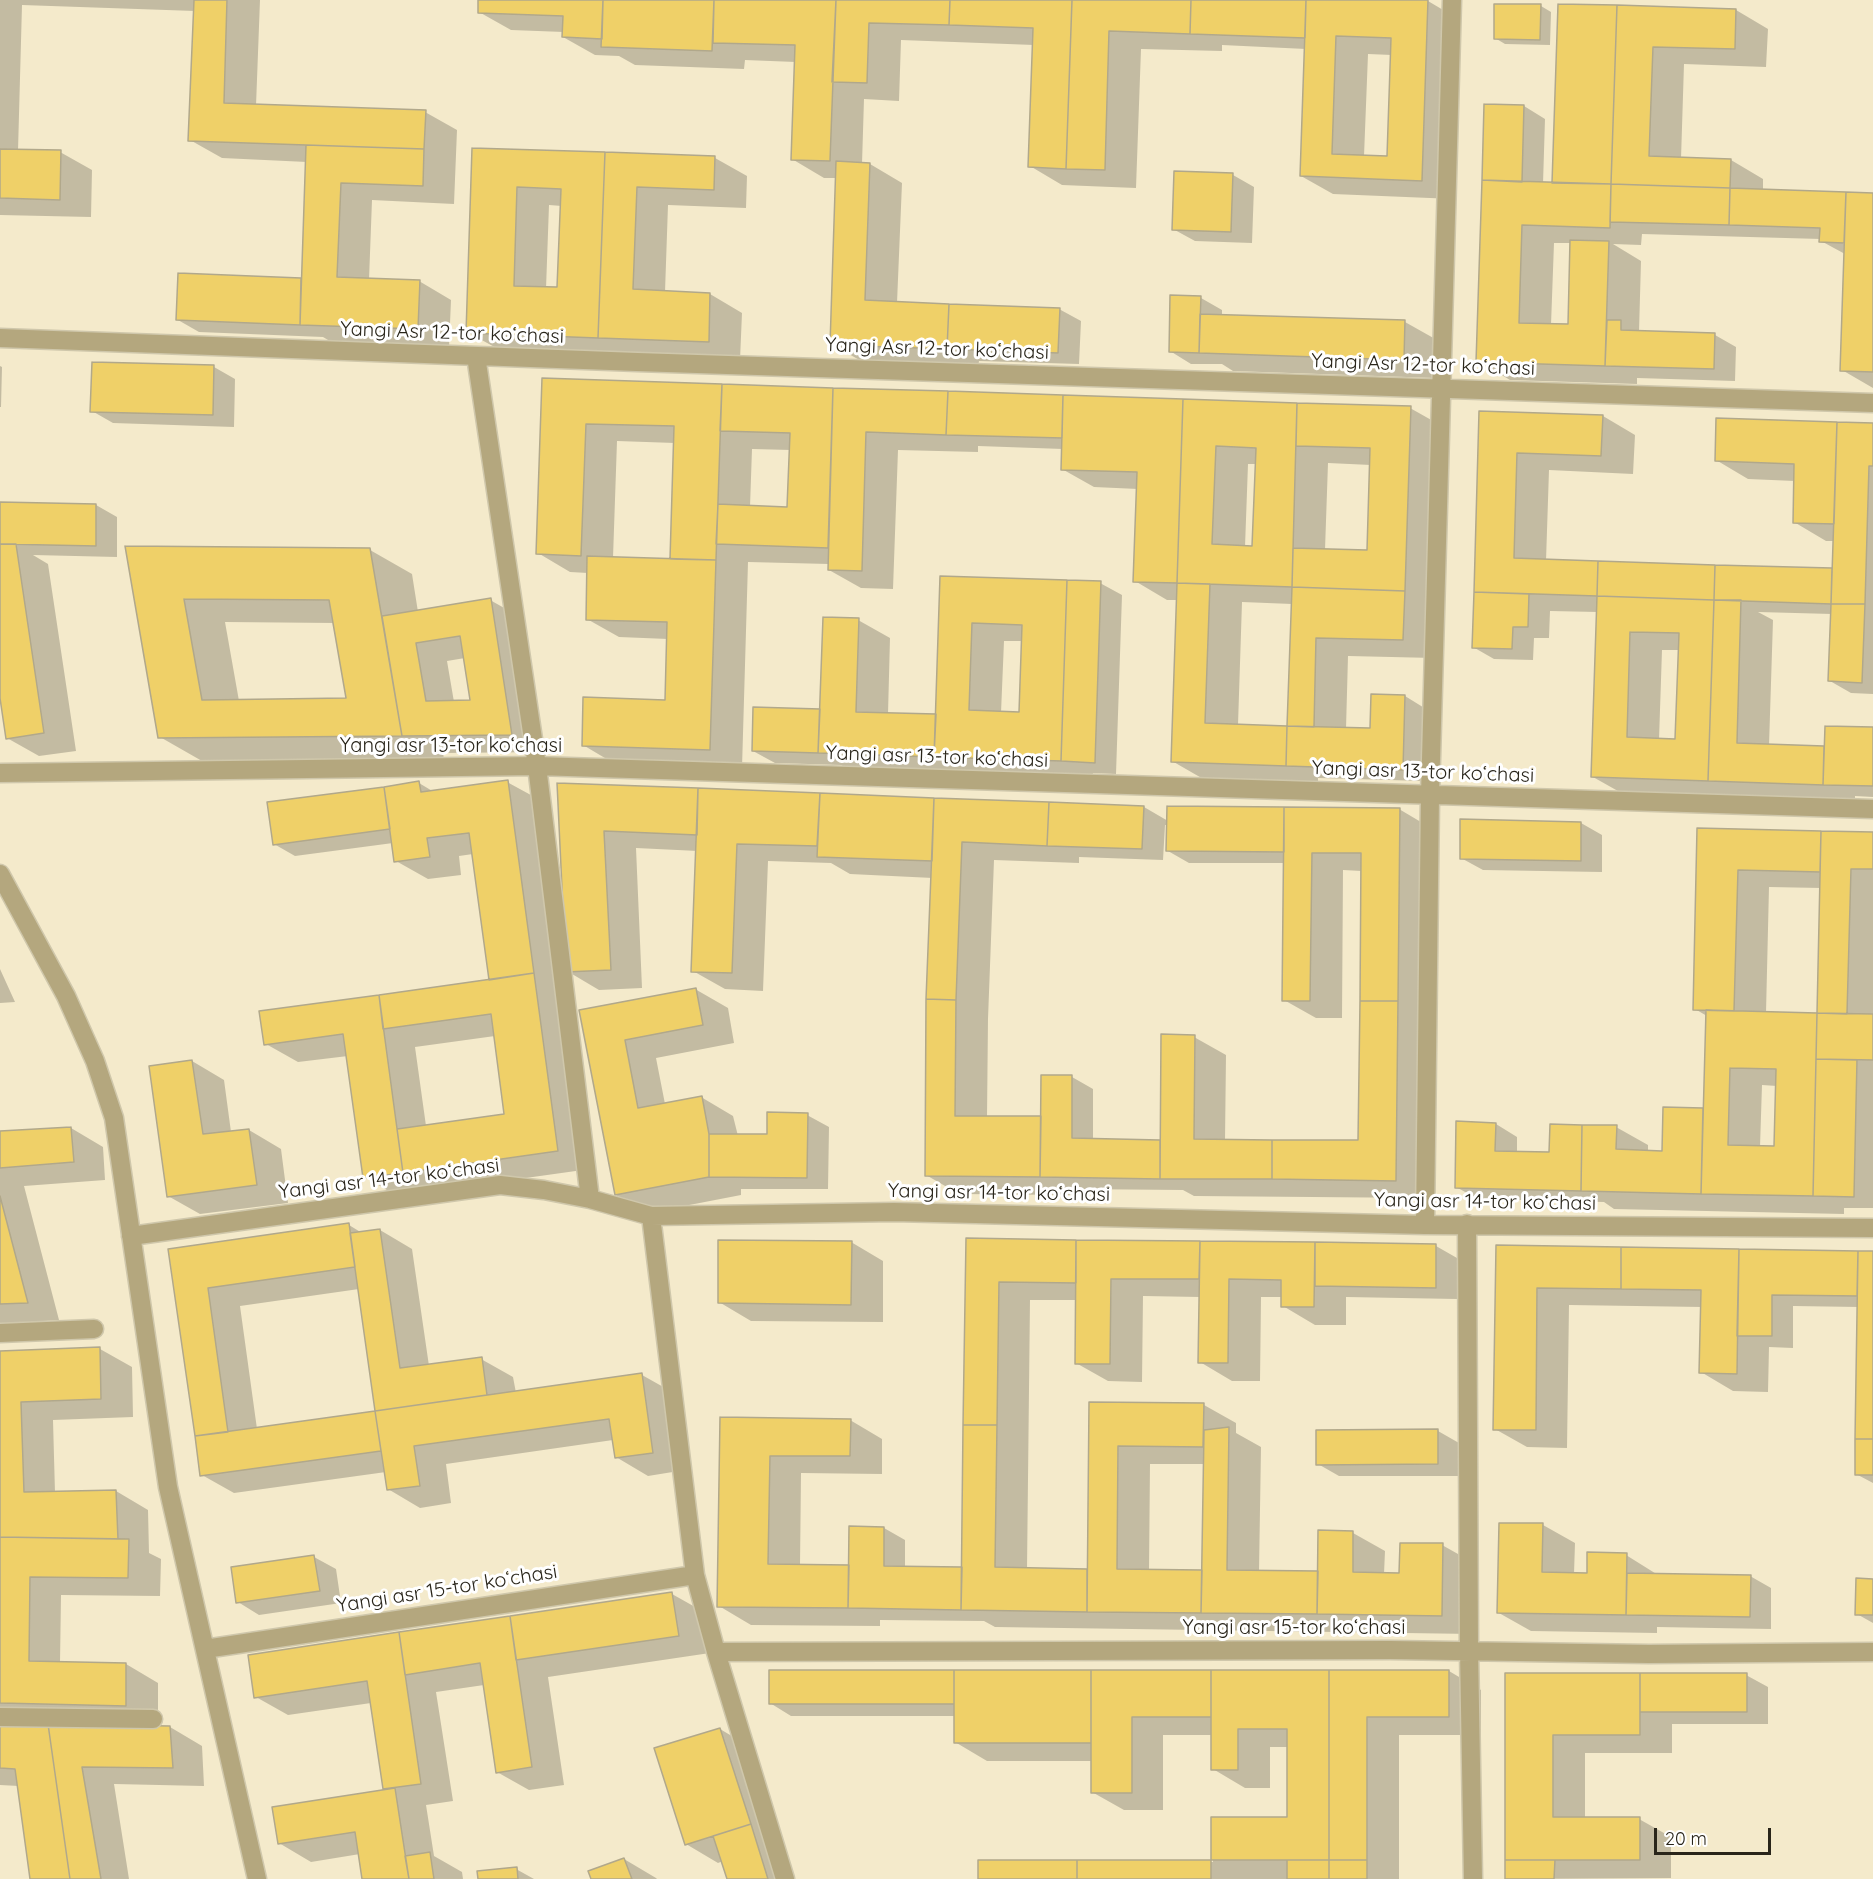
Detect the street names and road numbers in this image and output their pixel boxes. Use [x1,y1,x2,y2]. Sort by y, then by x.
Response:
street label: Yangi Asr 12-tor koʻchasi [340,317,564,349]
street label: Yangi Asr 12-tor koʻchasi [825,333,1049,365]
street label: Yangi Asr 12-tor koʻchasi [1311,349,1535,381]
street label: Yangi asr 13-tor koʻchasi [340,734,562,758]
street label: Yangi asr 13-tor koʻchasi [825,741,1049,773]
street label: Yangi asr 13-tor koʻchasi [1311,756,1535,788]
street label: Yangi asr 14-tor koʻchasi [277,1154,501,1204]
street label: Yangi asr 14-tor koʻchasi [888,1179,1110,1207]
street label: Yangi asr 14-tor koʻchasi [1374,1188,1596,1216]
street label: Yangi asr 15-tor koʻchasi [335,1560,559,1618]
street label: Yangi asr 15-tor koʻchasi [1183,1616,1405,1640]

